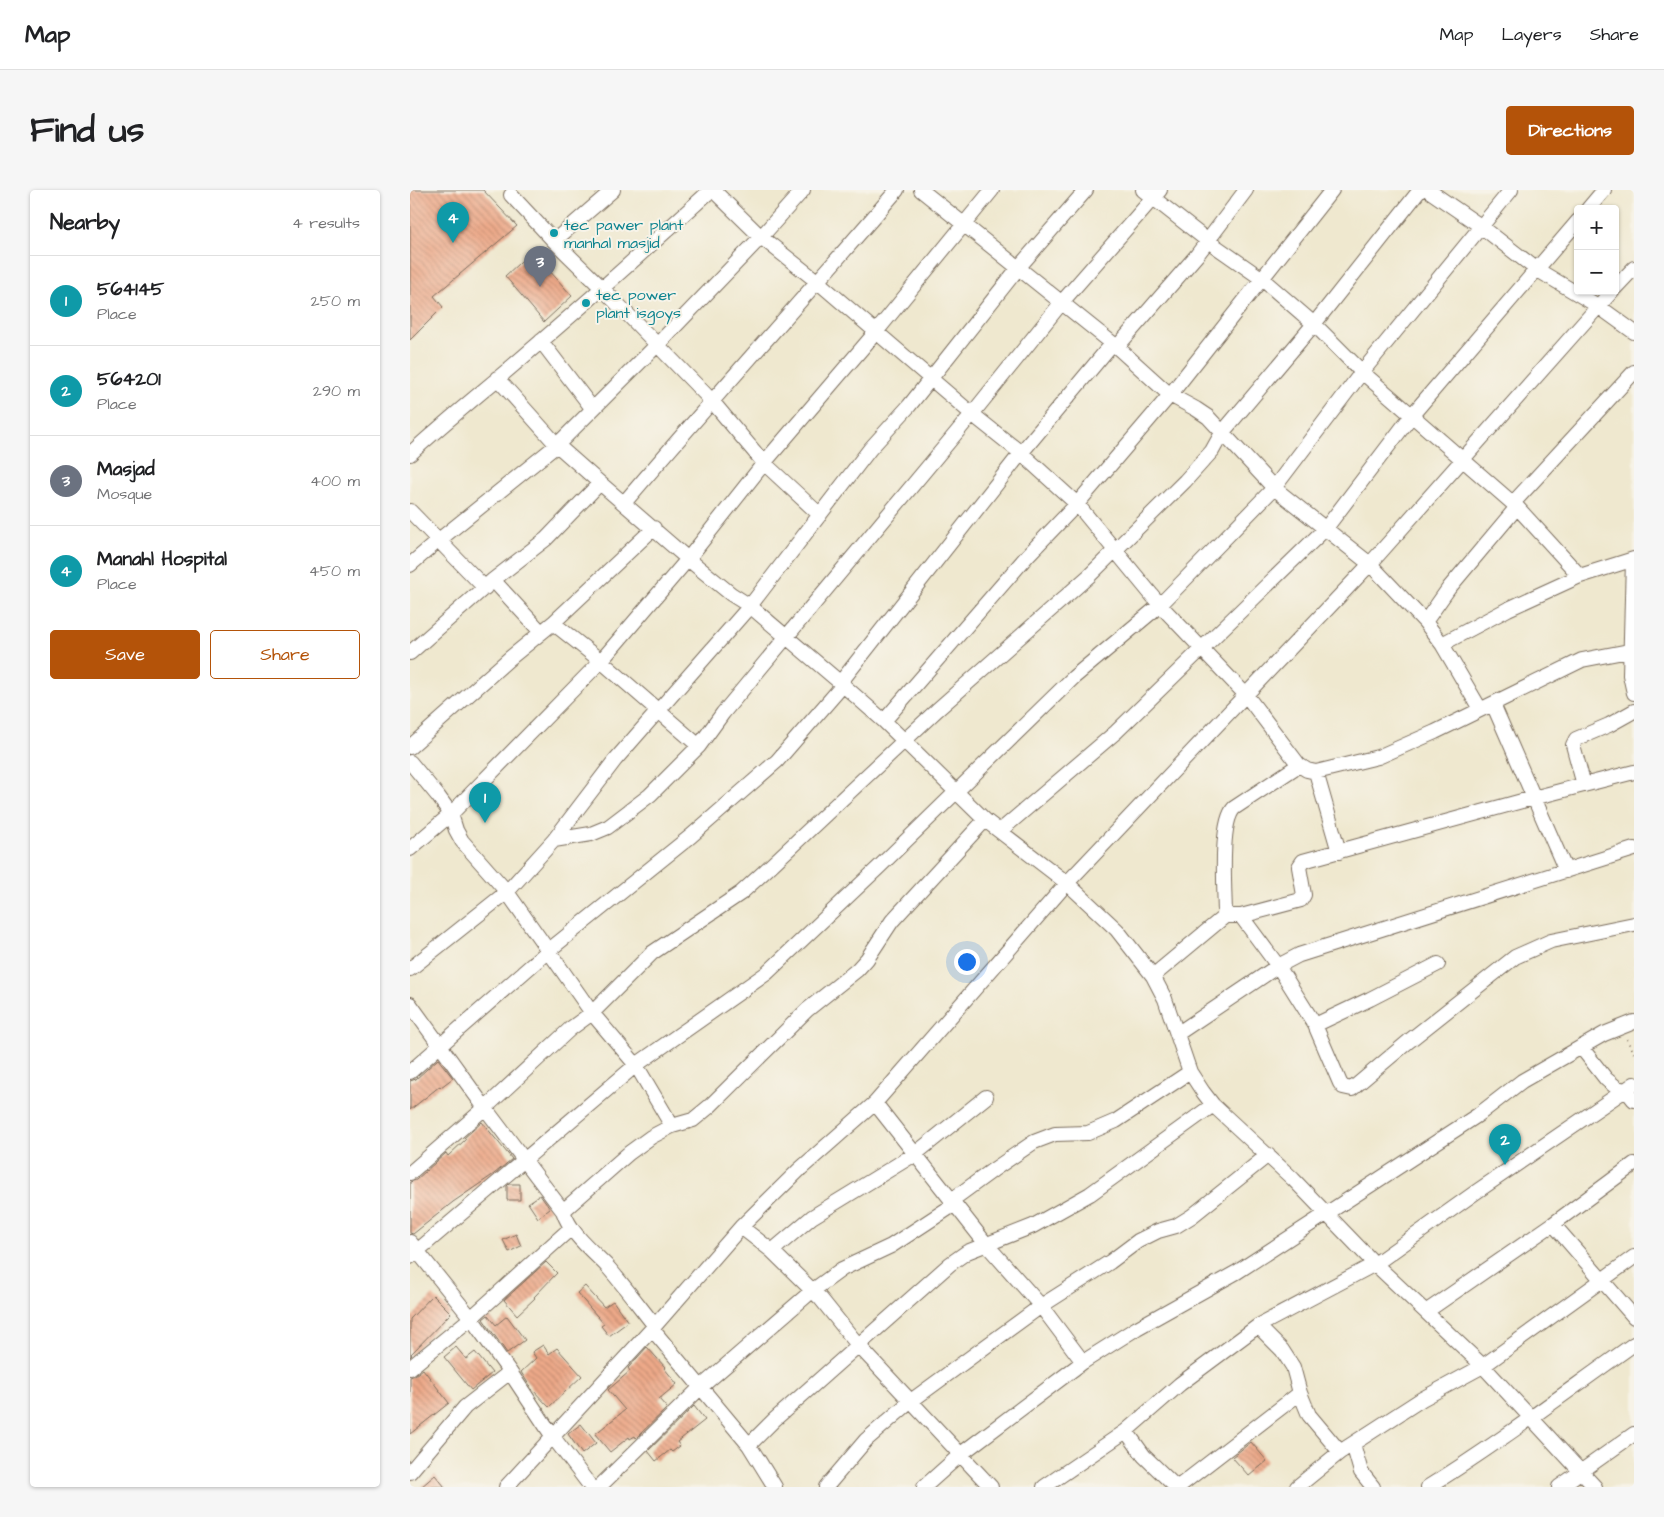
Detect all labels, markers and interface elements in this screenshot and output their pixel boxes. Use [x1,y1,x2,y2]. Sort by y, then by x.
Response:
text: Map [25,18,70,52]
text: Map [1439,22,1473,47]
text: Layers [1501,22,1562,47]
text: Share [1590,22,1639,47]
text: Find us [30,106,144,155]
button: Directions [1506,106,1634,155]
pin: 4 [437,202,469,243]
map controls [1574,205,1619,295]
button: + [1574,205,1619,250]
text: Nearby [50,208,120,237]
text: 4 results [292,212,360,234]
place label: tec pawer plant manhal masjid [564,214,684,254]
marker: tec pawer plant manhal masjid [548,227,560,239]
pin: 3 [524,246,556,287]
button: − [1574,250,1619,295]
text: 564145 [97,276,164,303]
place label: tec power plant isgoys [596,284,681,325]
text: 1 [65,290,67,312]
text: 250 m [311,290,360,312]
marker: tec power plant isgoys [580,297,592,309]
text: Place [97,303,137,325]
text: 564201 [97,366,161,393]
text: 2 [61,380,71,402]
text: 290 m [313,380,360,402]
text: Place [97,393,137,415]
text: Masjad [97,456,155,483]
text: 3 [62,470,70,492]
text: 400 m [310,470,360,492]
text: Mosque [97,483,152,505]
text: Manahl Hospital [97,546,227,573]
text: 4 [61,560,71,582]
text: 450 m [309,560,360,582]
text: Place [97,573,137,595]
button: Save [50,630,200,679]
button: Share [210,630,360,679]
pin: 1 [469,782,501,823]
your location [954,949,980,975]
pin: 2 [1489,1124,1521,1165]

